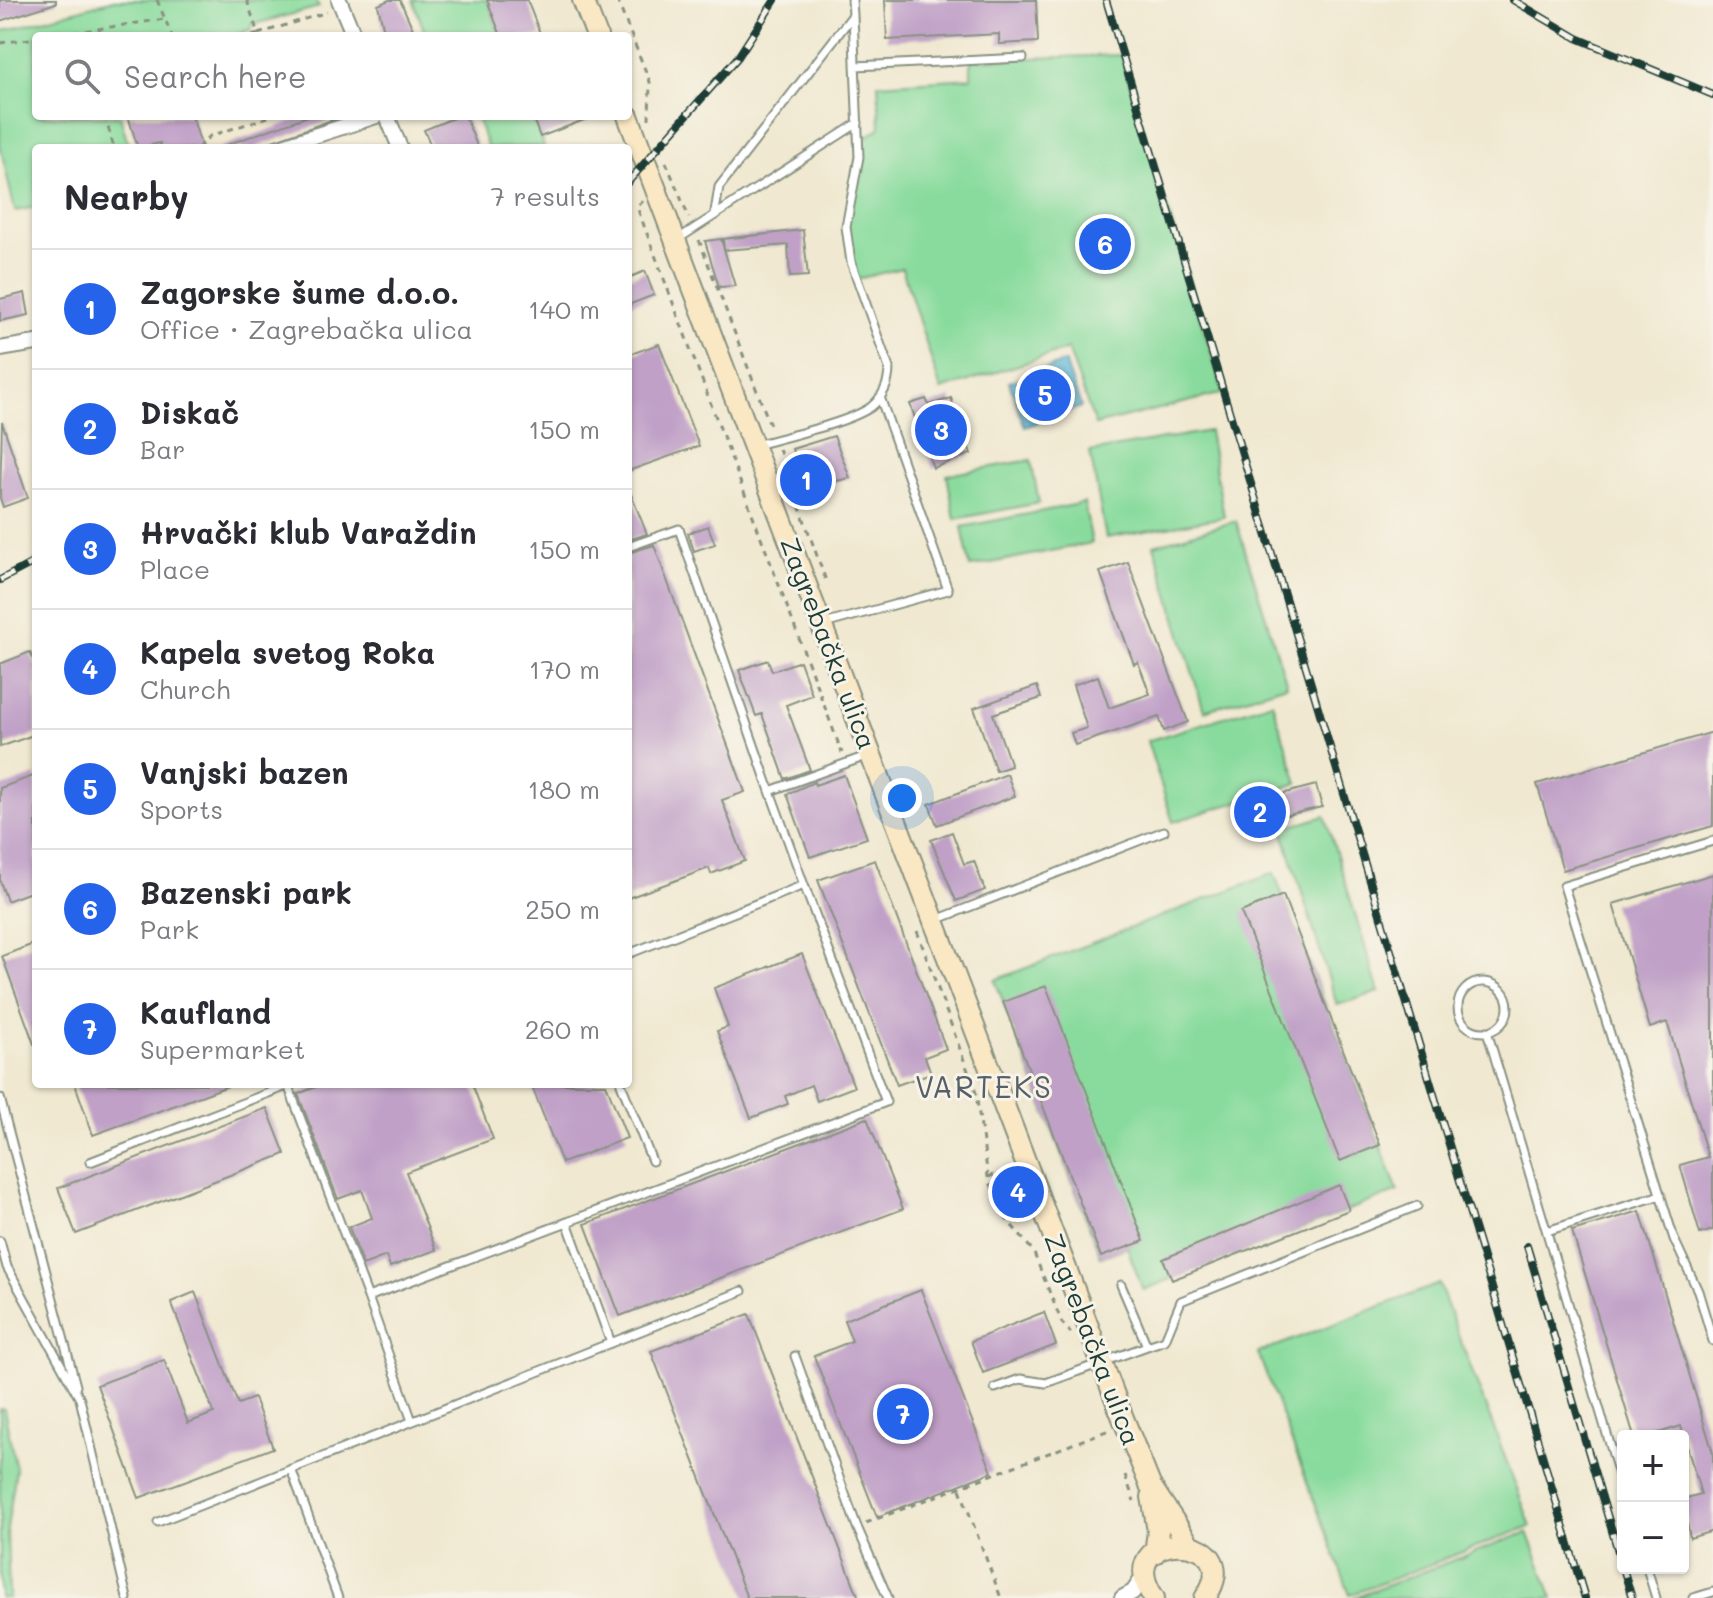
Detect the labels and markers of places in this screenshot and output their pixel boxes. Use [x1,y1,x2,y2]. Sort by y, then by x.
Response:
pin: 6 [1079,214,1131,274]
pin: 5 [1019,365,1071,425]
pin: 3 [915,400,967,460]
pin: 1 [780,450,832,510]
pin: 2 [1234,782,1286,842]
pin: 4 [992,1162,1044,1222]
pin: 7 [877,1384,929,1444]

